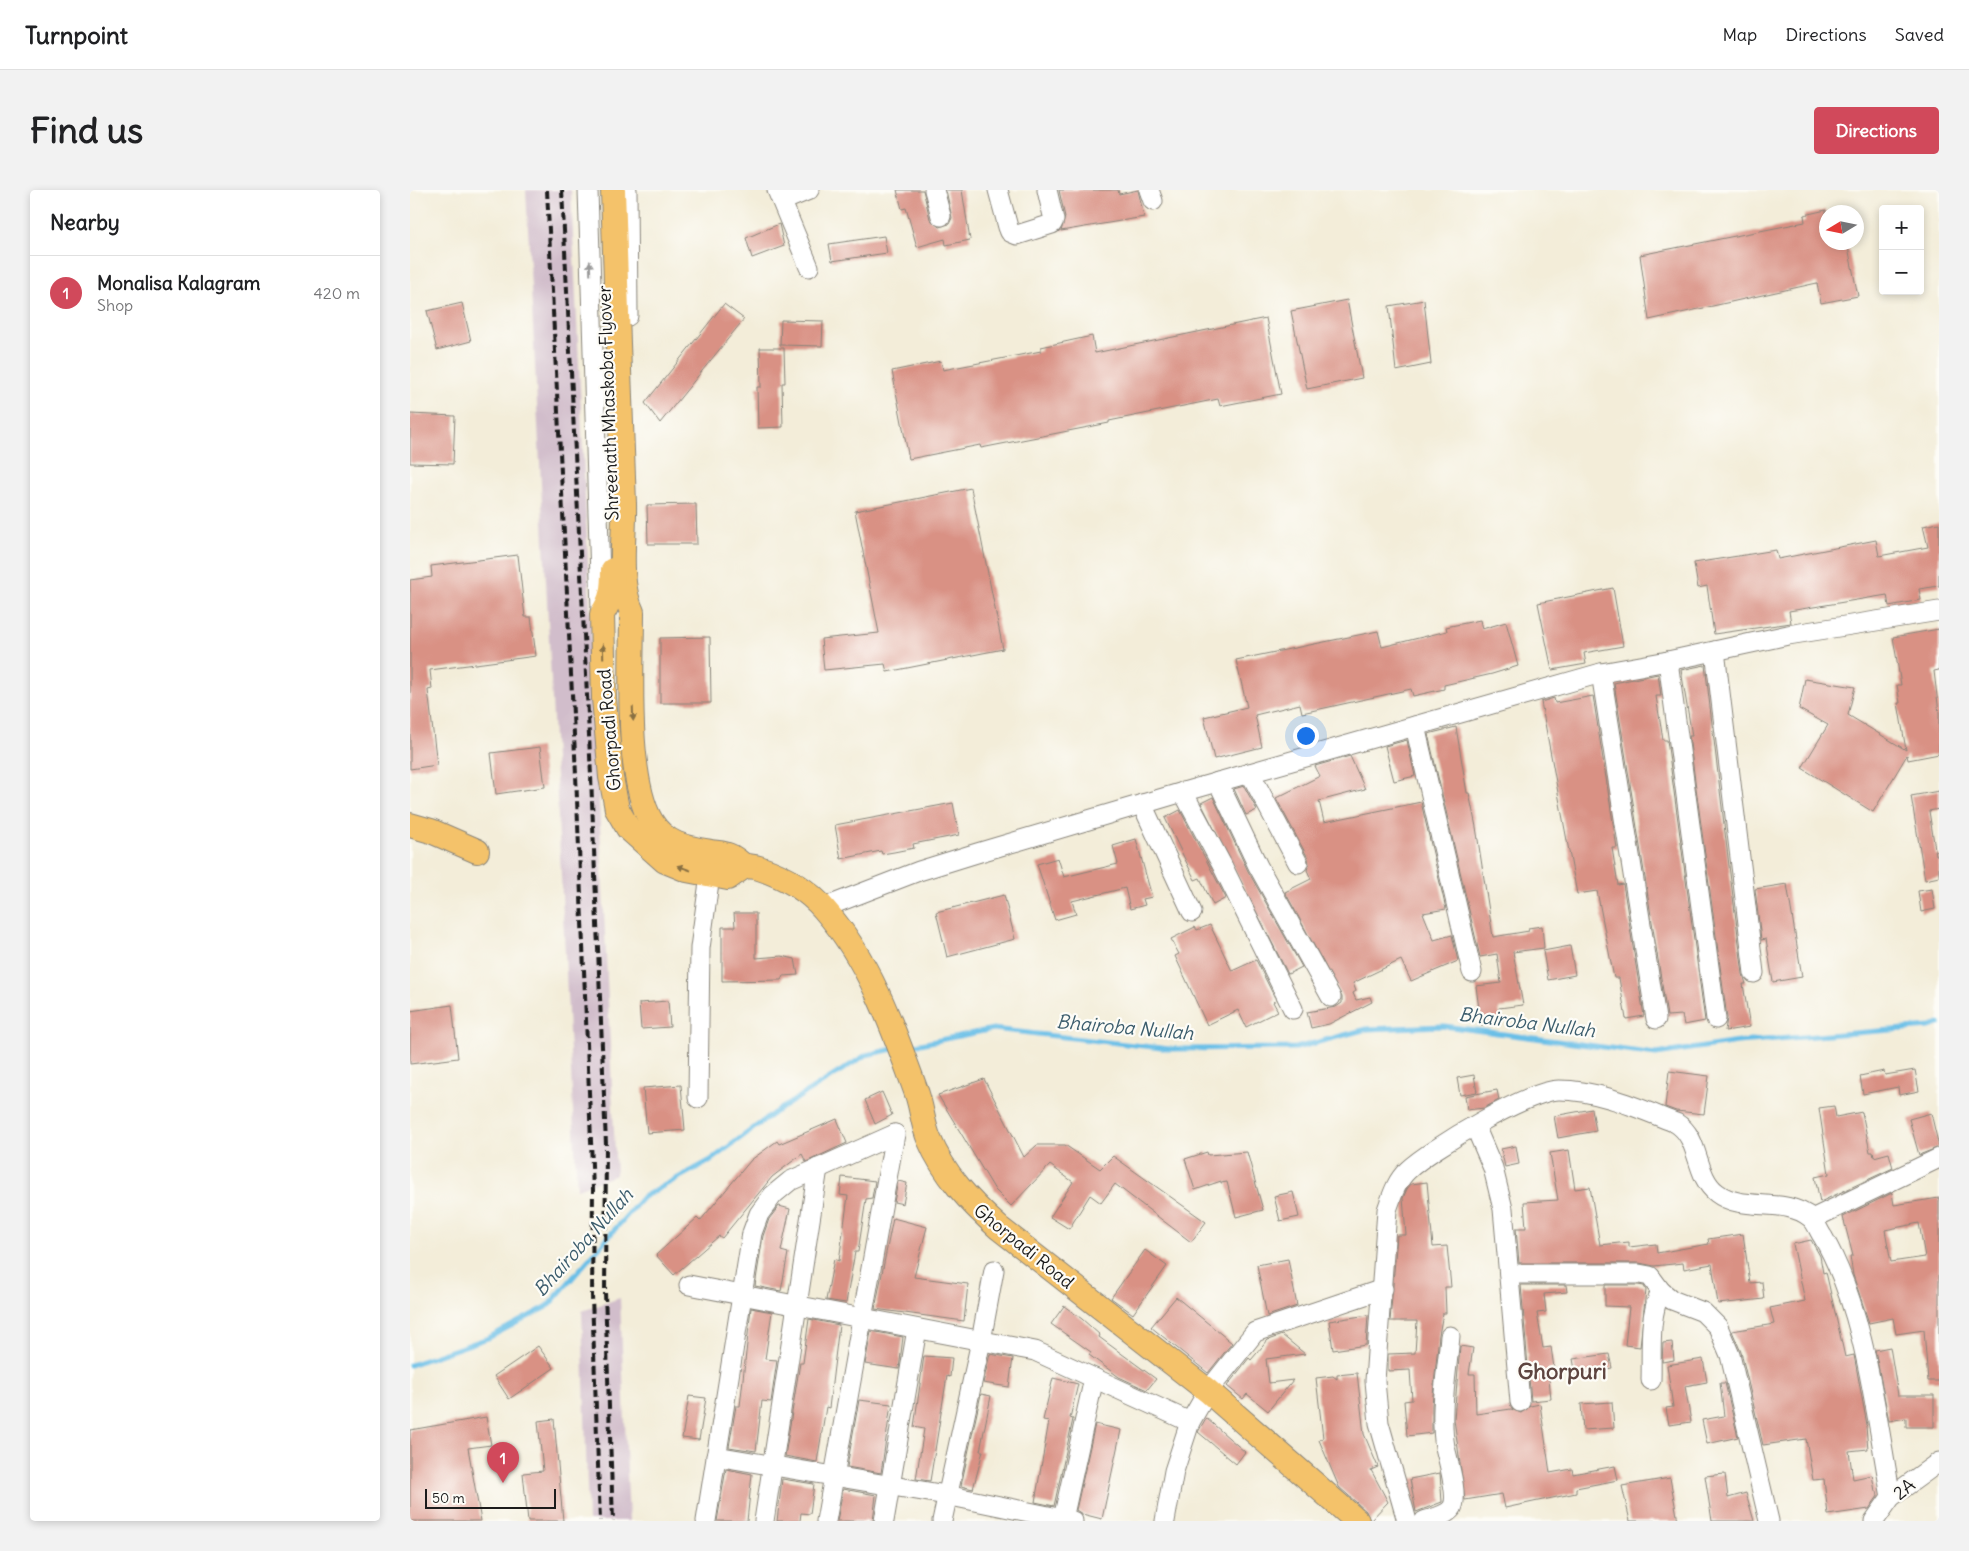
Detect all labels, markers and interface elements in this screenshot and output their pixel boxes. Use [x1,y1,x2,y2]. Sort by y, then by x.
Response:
text: Turnpoint [25,20,128,50]
text: Map [1722,23,1757,46]
text: Directions [1785,23,1867,46]
text: Saved [1895,23,1944,46]
button: Directions [1814,107,1939,154]
text: Find us [30,108,143,152]
north arrow [1819,205,1864,250]
map controls [1879,205,1924,295]
button: + [1879,205,1924,250]
text: Nearby [50,209,120,236]
button: − [1879,250,1924,295]
one-way arrow [586,259,594,275]
text: Monalisa Kalagram [97,271,260,295]
text: 1 [63,283,69,303]
text: 420 m [314,283,360,303]
street label: Shreenath Mhaskoba Flyover [592,284,624,521]
text: Shop [97,295,133,315]
one-way arrow [598,643,606,659]
street label: Ghorpadi Road [592,668,626,792]
one-way arrow [629,706,637,722]
your location [1293,723,1319,749]
one-way arrow [676,864,691,872]
water label: Bhairoba Nullah [1458,1002,1597,1042]
water label: Bhairoba Nullah [1056,1009,1195,1045]
water label: Bhairoba Nullah [528,1182,638,1301]
street label: Ghorpadi Road [969,1199,1079,1294]
district label: Ghorpuri [1517,1357,1607,1385]
pin: 1 [487,1442,519,1483]
street label: 2A [1888,1473,1920,1505]
scale bar [425,1486,556,1509]
text: 50 m [432,1489,465,1507]

